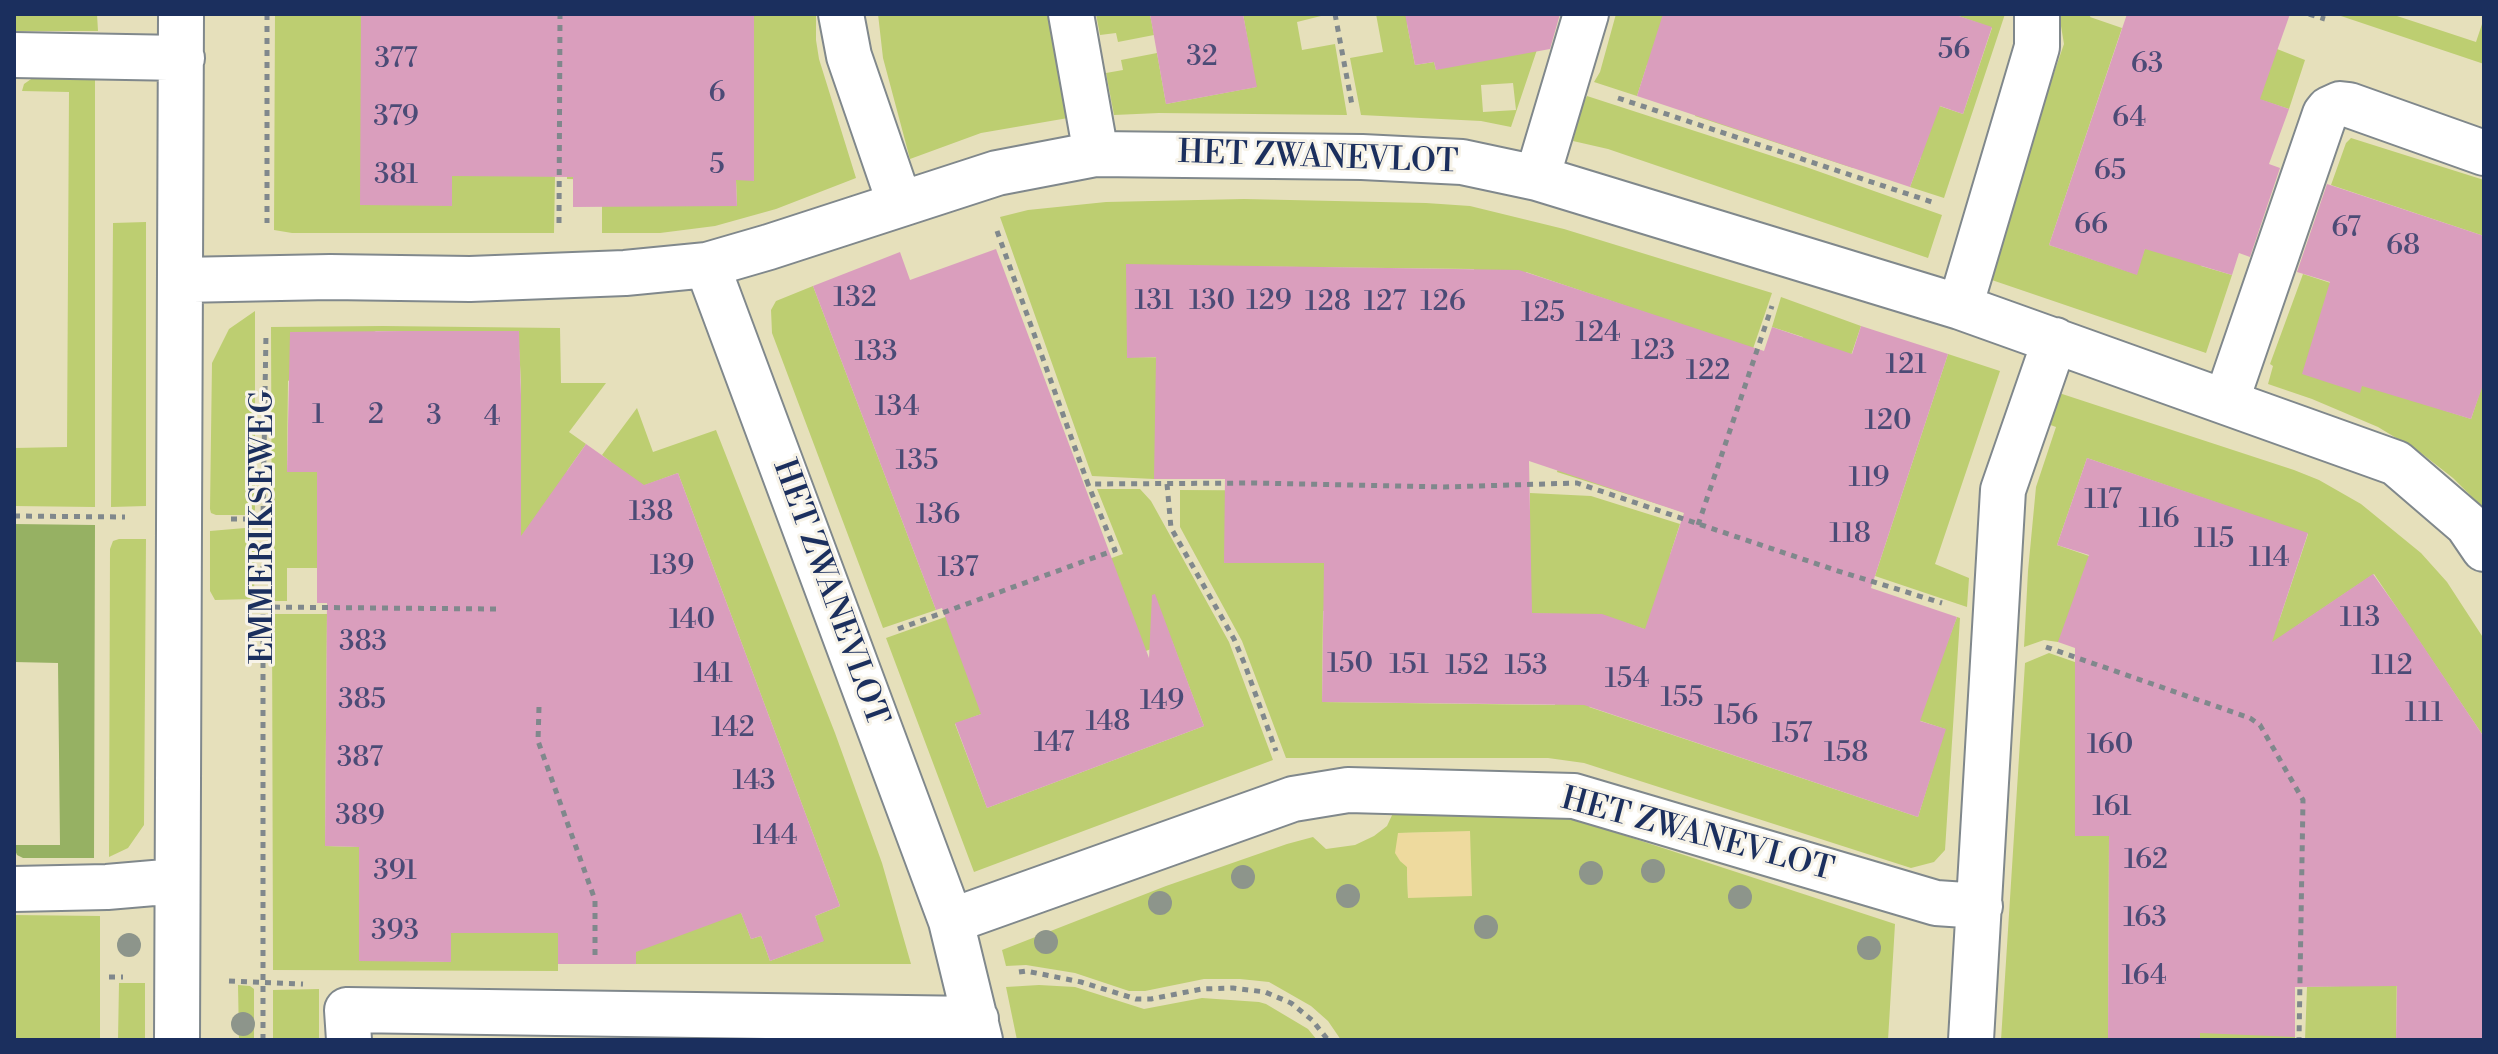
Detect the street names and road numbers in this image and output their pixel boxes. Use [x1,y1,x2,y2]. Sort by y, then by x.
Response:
street label: HET ZWANEVLOT [1177,135,1459,183]
street label: EMMERIKSEWEG [245,390,283,664]
street label: HET ZWANEVLOT [763,455,895,731]
street label: HET ZWANEVLOT [1556,781,1838,891]

